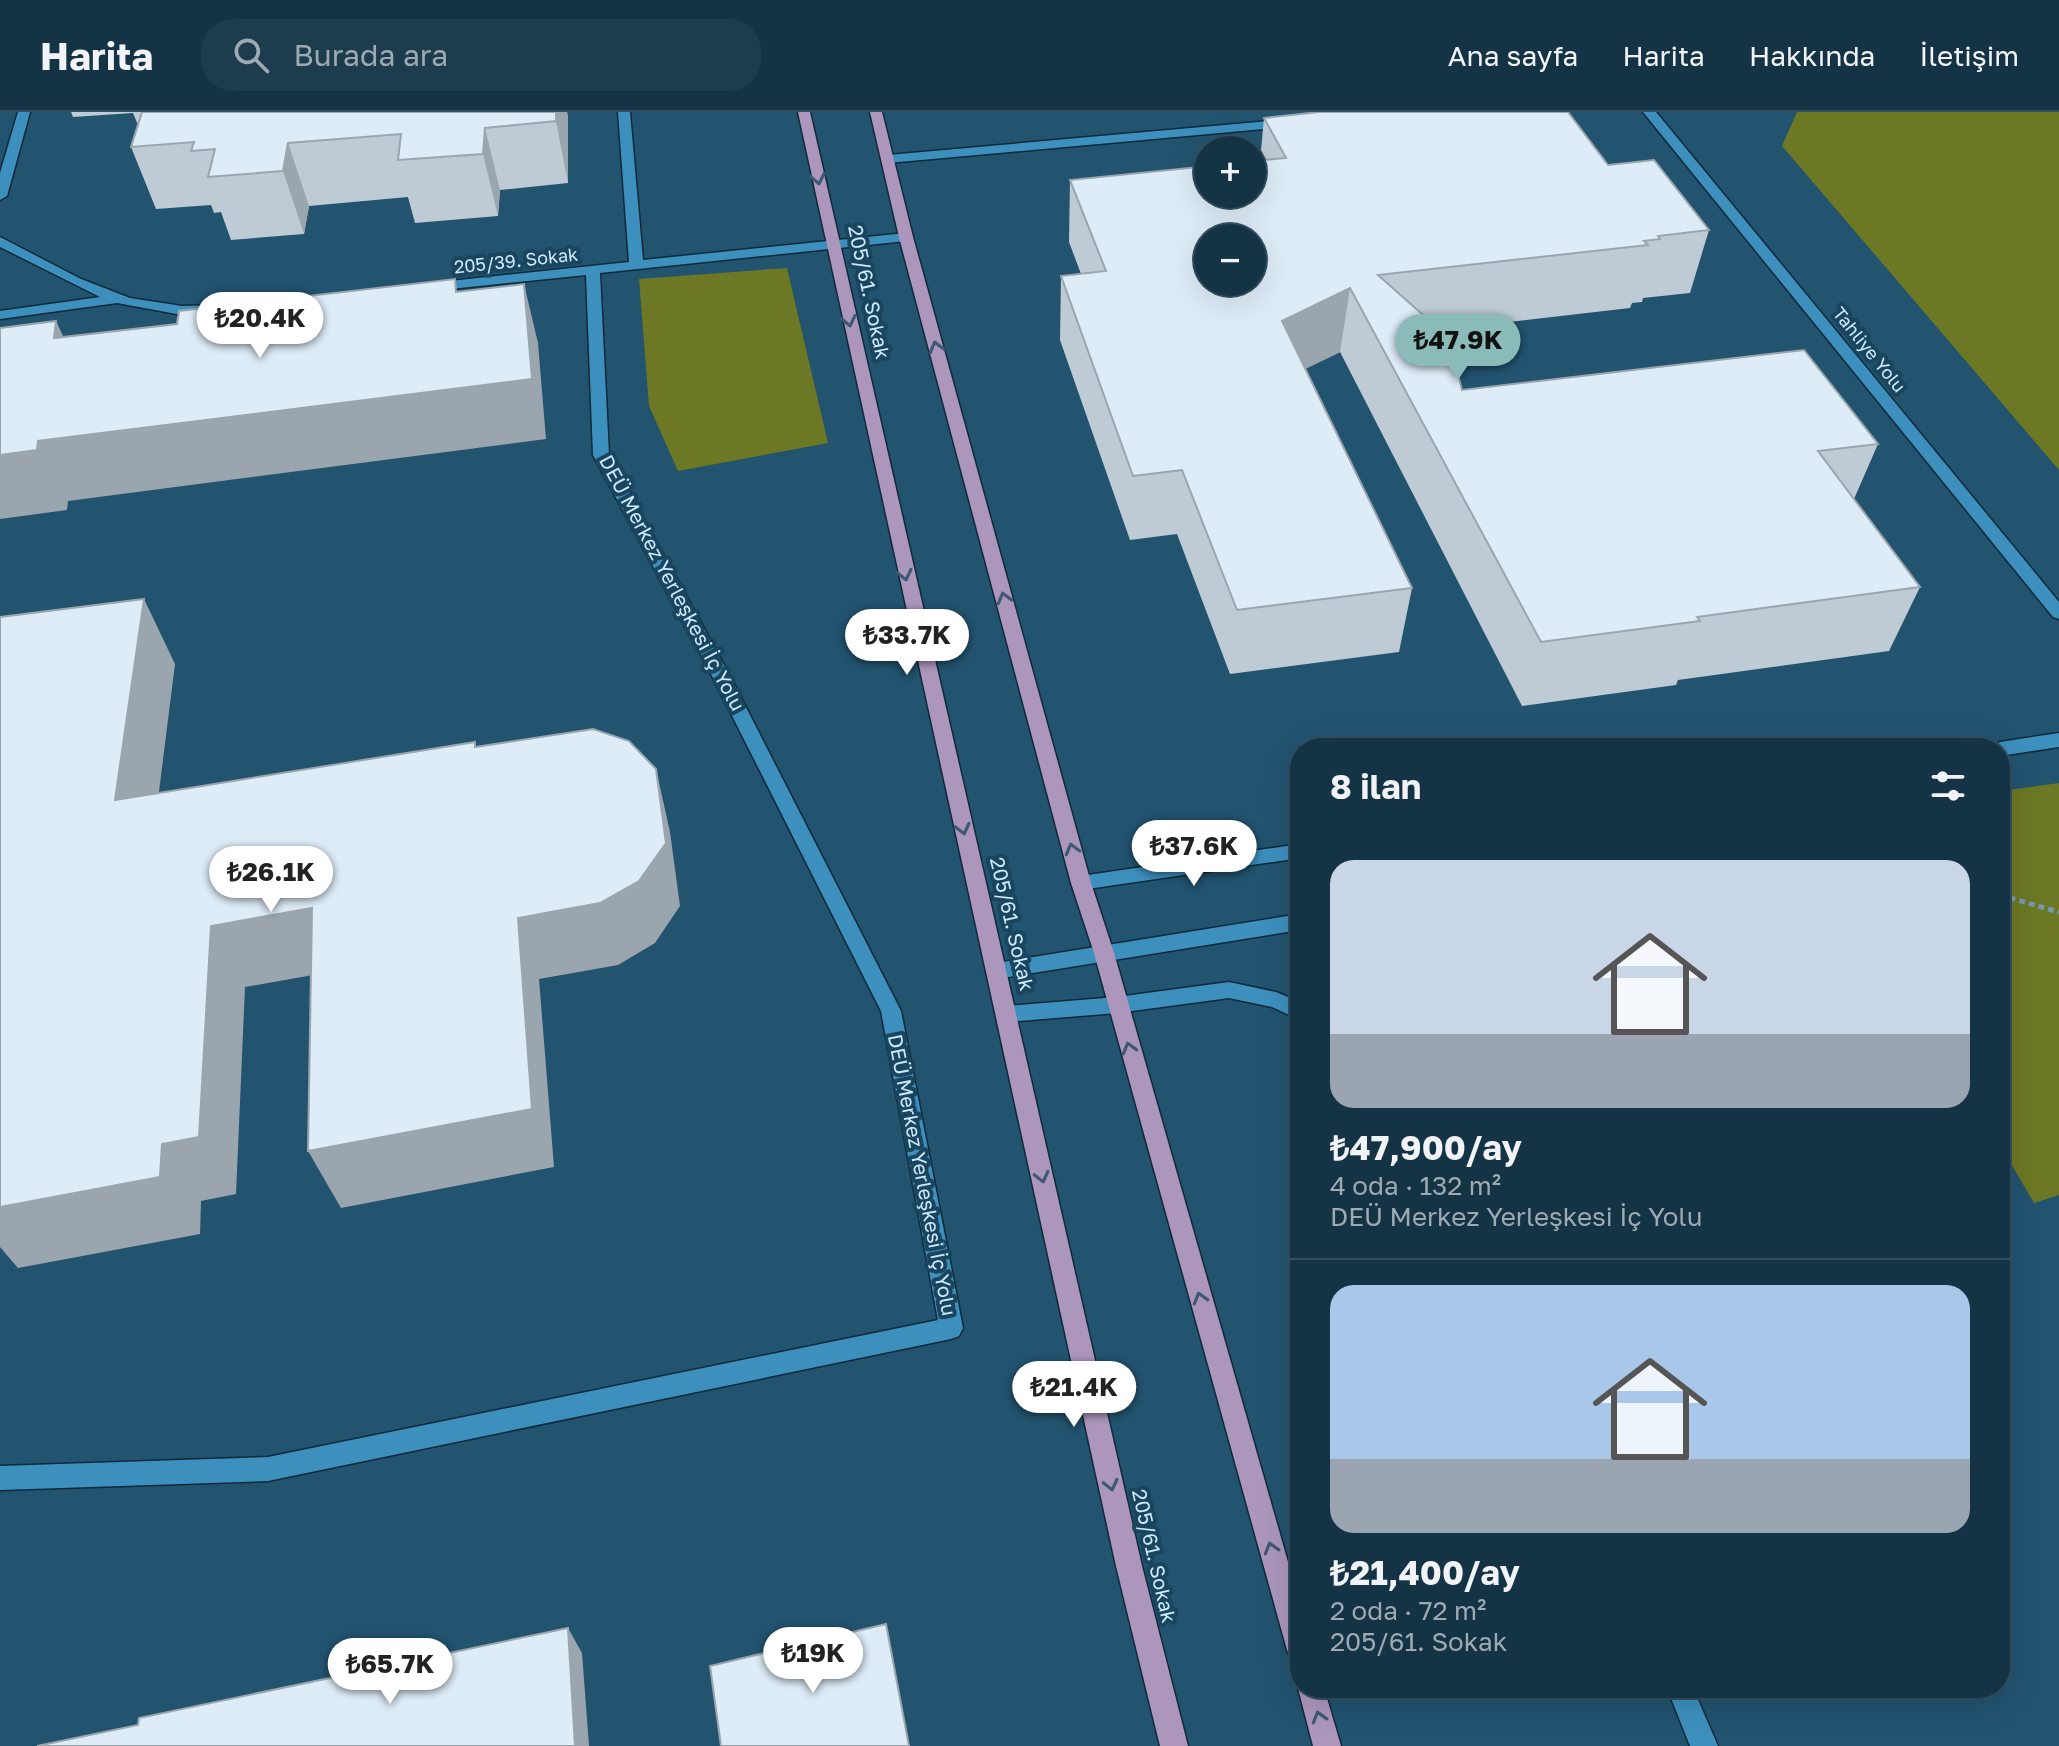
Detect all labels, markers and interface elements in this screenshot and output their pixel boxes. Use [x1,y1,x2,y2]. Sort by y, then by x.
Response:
search box [201,19,761,91]
text: Harita [40,33,153,78]
icon: search [229,33,273,77]
text: Burada ara [293,37,448,73]
text: Ana sayfa [1448,39,1578,72]
text: Harita [1622,39,1705,72]
text: Hakkında [1749,39,1875,72]
text: İletişim [1919,39,2019,72]
map controls [1194,136,1266,296]
button: + [1194,136,1266,208]
one-way arrow [809,171,826,185]
street label: 205/61. Sokak [844,223,896,361]
button: − [1194,224,1266,296]
street label: 205/39. Sokak [453,243,579,277]
pin: ₺20.4K [195,292,325,360]
text: ₺20.4K [214,302,306,333]
street label: Tahliye Yolu [1829,302,1911,397]
one-way arrow [840,314,857,328]
pin: ₺47.9K [1393,314,1523,382]
text: ₺47.9K [1414,324,1502,355]
one-way arrow [928,341,945,355]
street label: DEÜ Merkez Yerleşkesi İç Yolu [595,450,751,715]
one-way arrow [896,568,913,581]
one-way arrow [996,592,1013,606]
pin: ₺33.7K [842,609,972,677]
text: ₺33.7K [863,619,951,650]
icon: filters [1926,764,1970,808]
text: 8 ilan [1330,766,1421,806]
pin: ₺37.6K [1129,820,1259,888]
one-way arrow [954,821,971,835]
text: ₺37.6K [1150,830,1238,861]
one-way arrow [1065,842,1081,856]
pin: ₺26.1K [206,846,336,914]
street label: 205/61. Sokak [986,855,1040,993]
text: ₺26.1K [227,856,315,887]
icon: home [1578,912,1722,1056]
street label: DEÜ Merkez Yerleşkesi İç Yolu [884,1032,962,1318]
one-way arrow [1122,1042,1139,1056]
text: ₺47,900/ay [1330,1127,1522,1167]
one-way arrow [1033,1169,1050,1183]
text: 4 oda · 132 m² [1330,1170,1501,1201]
text: DEÜ Merkez Yerleşkesi İç Yolu [1330,1201,1702,1232]
one-way arrow [1193,1292,1209,1306]
icon: home [1578,1337,1722,1481]
pin: ₺21.4K [1009,1361,1139,1429]
text: ₺21.4K [1030,1371,1118,1402]
one-way arrow [1102,1478,1119,1491]
street label: 205/61. Sokak [1128,1487,1182,1625]
one-way arrow [1264,1542,1280,1556]
text: ₺21,400/ay [1330,1552,1520,1592]
text: 2 oda · 72 m² [1330,1595,1486,1626]
text: 205/61. Sokak [1330,1626,1507,1657]
pin: ₺19K [766,1627,860,1695]
text: ₺19K [781,1637,845,1668]
pin: ₺65.7K [325,1638,455,1706]
text: ₺65.7K [346,1648,434,1679]
one-way arrow [1312,1711,1328,1724]

